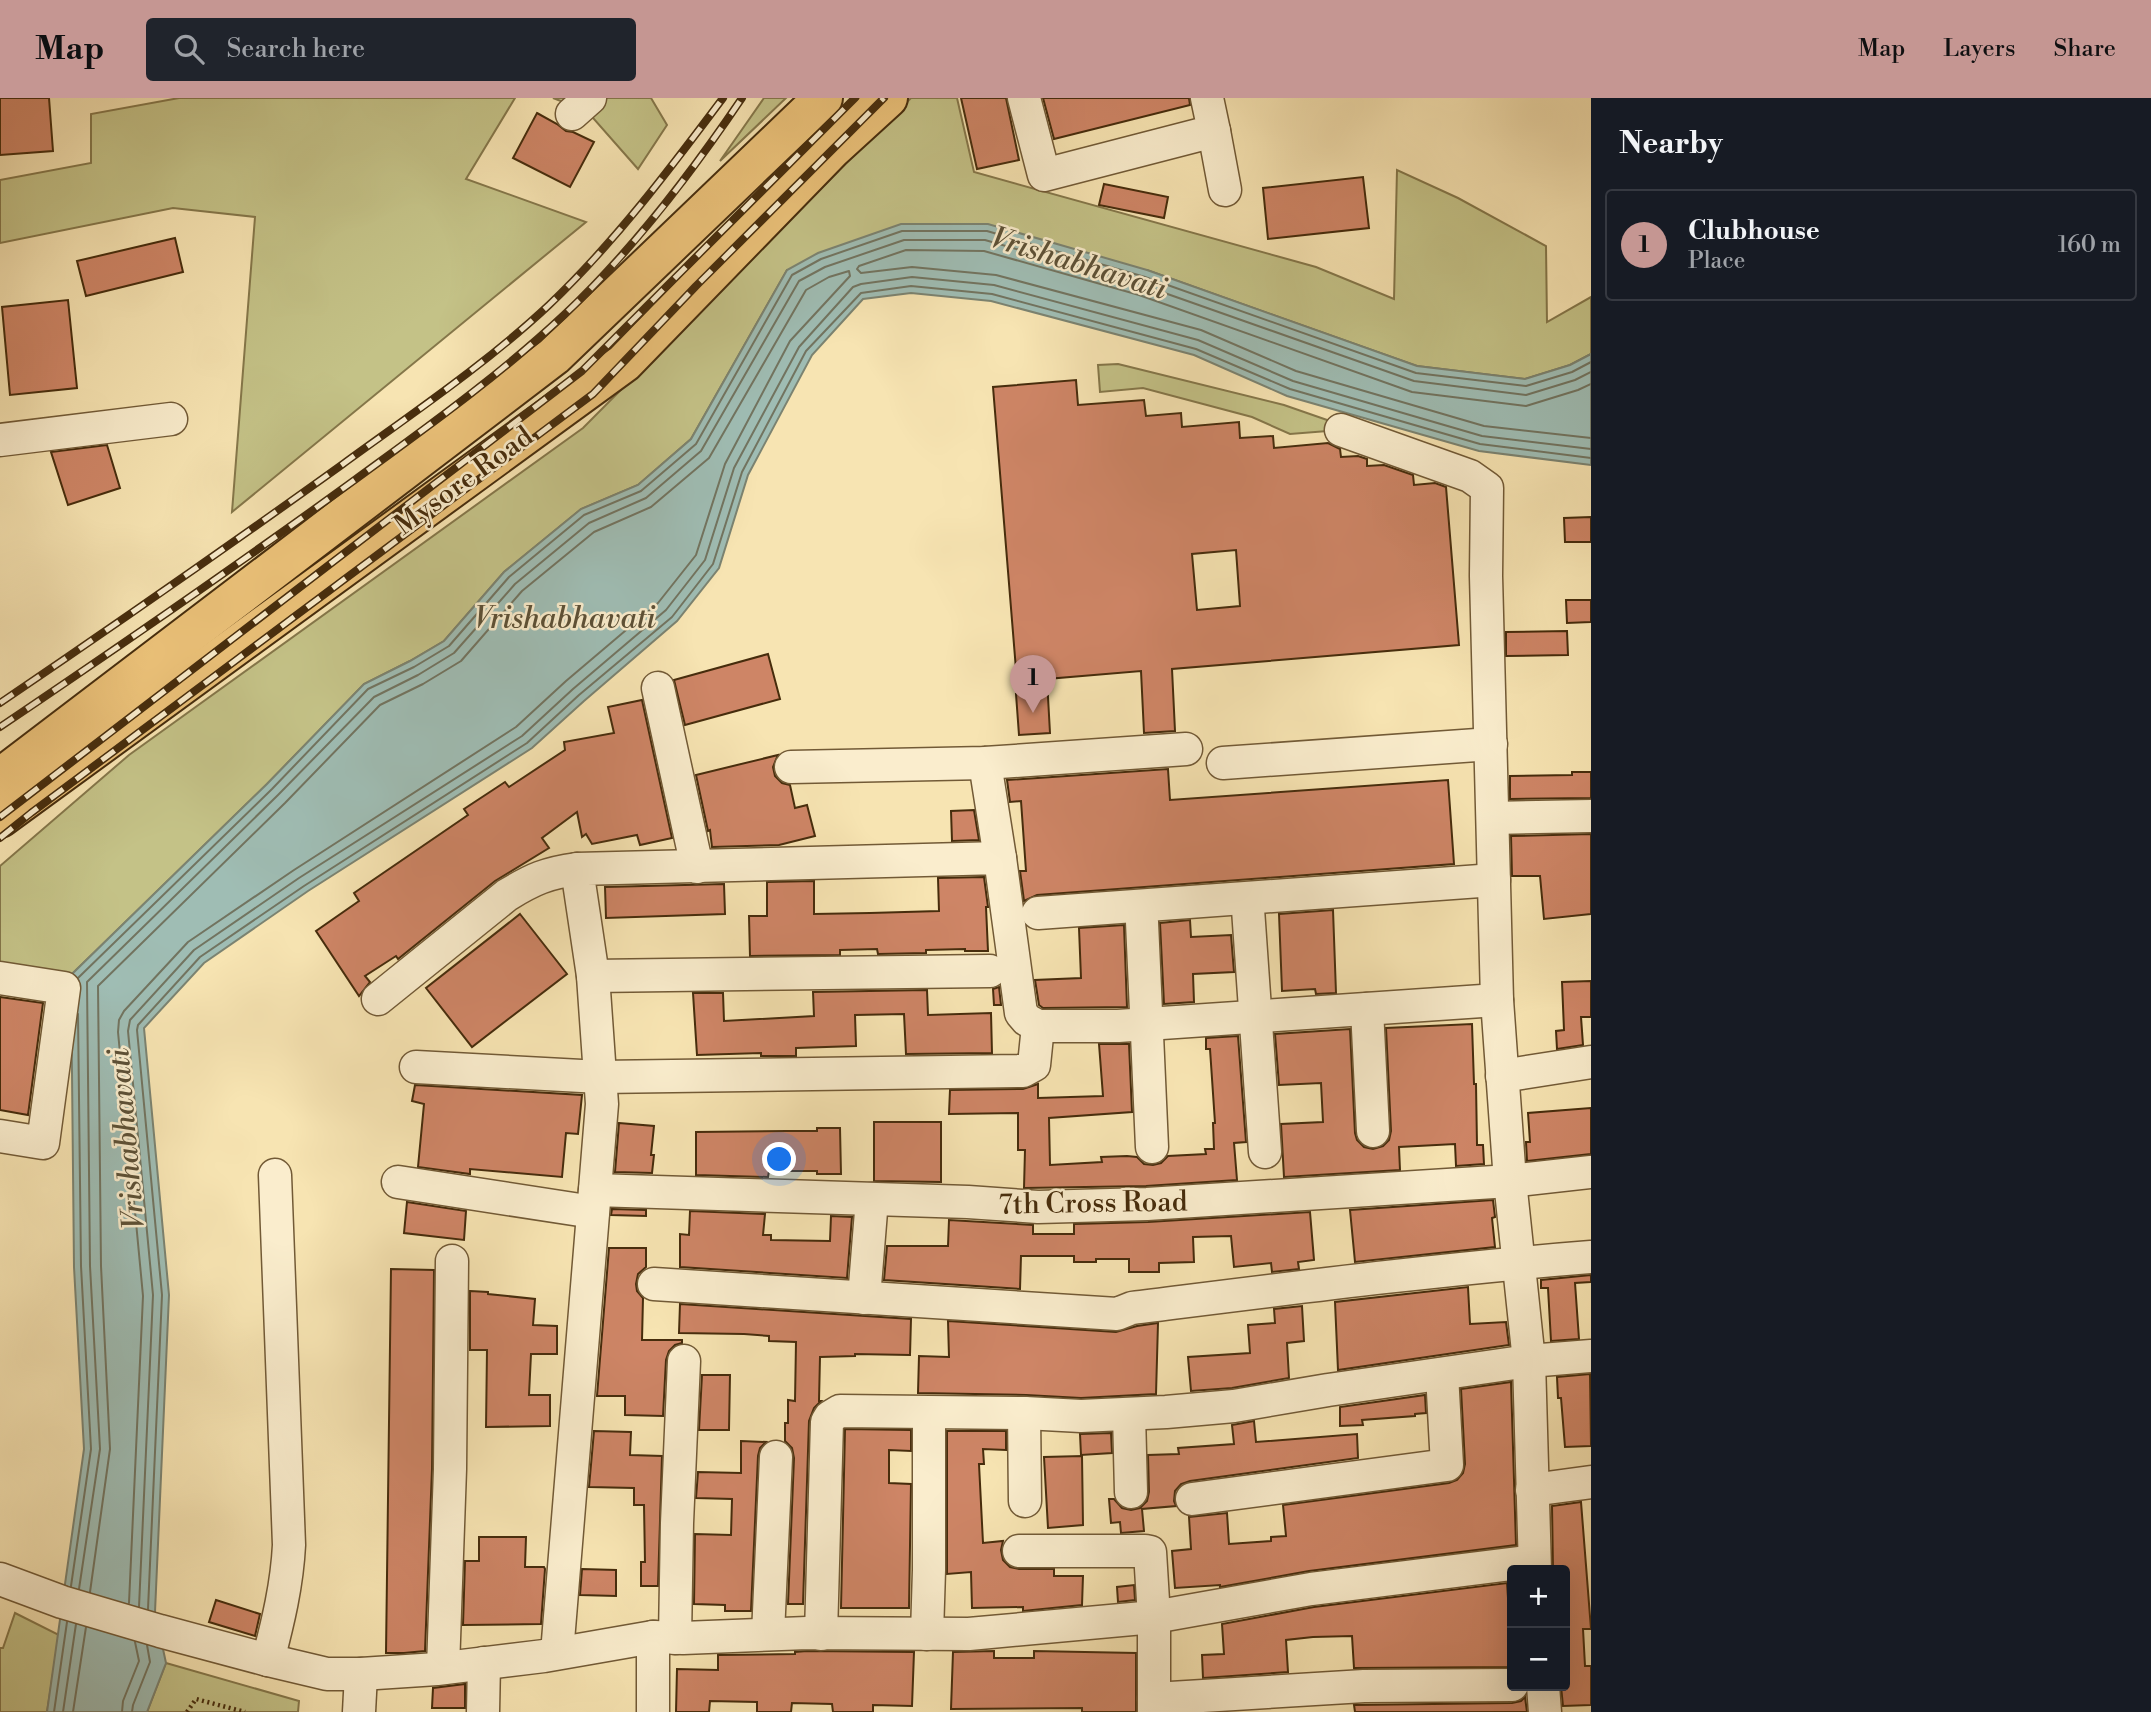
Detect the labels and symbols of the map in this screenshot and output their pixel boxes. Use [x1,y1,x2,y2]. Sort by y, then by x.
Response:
water label: Vrishabhavati [986,219,1172,309]
street label: Mysore Road [388,419,540,543]
water label: Vrishabhavati [474,600,657,638]
pin: 1 [1010,655,1056,713]
water label: Vrishabhavati [100,1046,154,1231]
your location [762,1142,796,1176]
street label: 7th Cross Road [998,1184,1188,1223]

